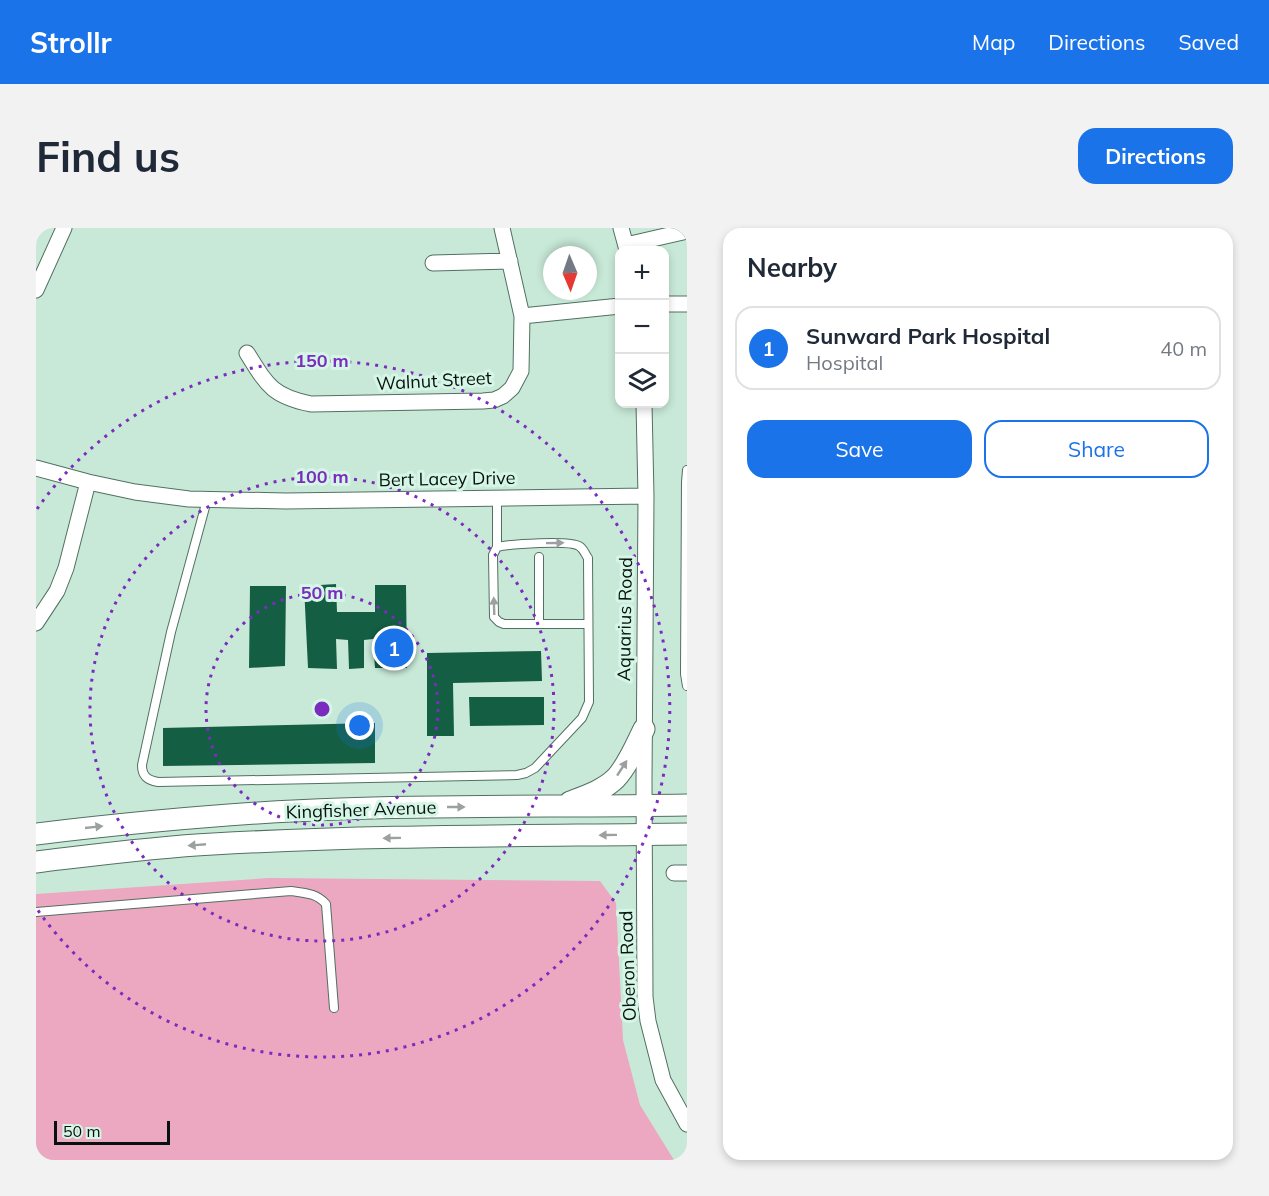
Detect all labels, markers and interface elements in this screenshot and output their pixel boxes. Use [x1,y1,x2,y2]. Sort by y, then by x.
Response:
text: Strollr [30,25,112,60]
text: Map [972,29,1015,55]
text: Directions [1048,29,1145,55]
text: Saved [1178,29,1239,55]
button: Directions [1078,128,1233,184]
text: Find us [36,130,180,183]
north arrow [543,246,597,300]
map controls [615,246,669,408]
button: + [615,246,669,300]
text: Nearby [747,251,837,284]
button: − [615,300,669,354]
text: Sunward Park Hospital [806,322,1050,350]
text: 1 [763,336,775,361]
text: 40 m [1160,336,1207,361]
text: 150 m [295,349,349,372]
text: Hospital [806,350,883,375]
button: layers [615,354,669,408]
street label: Walnut Street [376,366,492,395]
button: Save [747,420,972,478]
button: Share [984,420,1209,478]
text: 100 m [295,465,349,488]
street label: Bert Lacey Drive [378,466,516,491]
one-way arrow [546,539,565,548]
street label: Aquarius Road [612,557,637,681]
text: 50 m [301,581,343,604]
one-way arrow [489,597,499,616]
pin: 1 [374,626,414,670]
centre of rings [312,699,332,719]
your location [345,711,374,740]
one-way arrow [617,760,628,776]
street label: Kingfisher Avenue [285,795,437,824]
one-way arrow [447,802,466,812]
one-way arrow [85,822,104,832]
one-way arrow [598,830,617,840]
one-way arrow [382,833,401,842]
one-way arrow [187,840,206,850]
street label: Oberon Road [614,910,641,1022]
scale bar [54,1118,170,1146]
text: 50 m [63,1121,100,1141]

